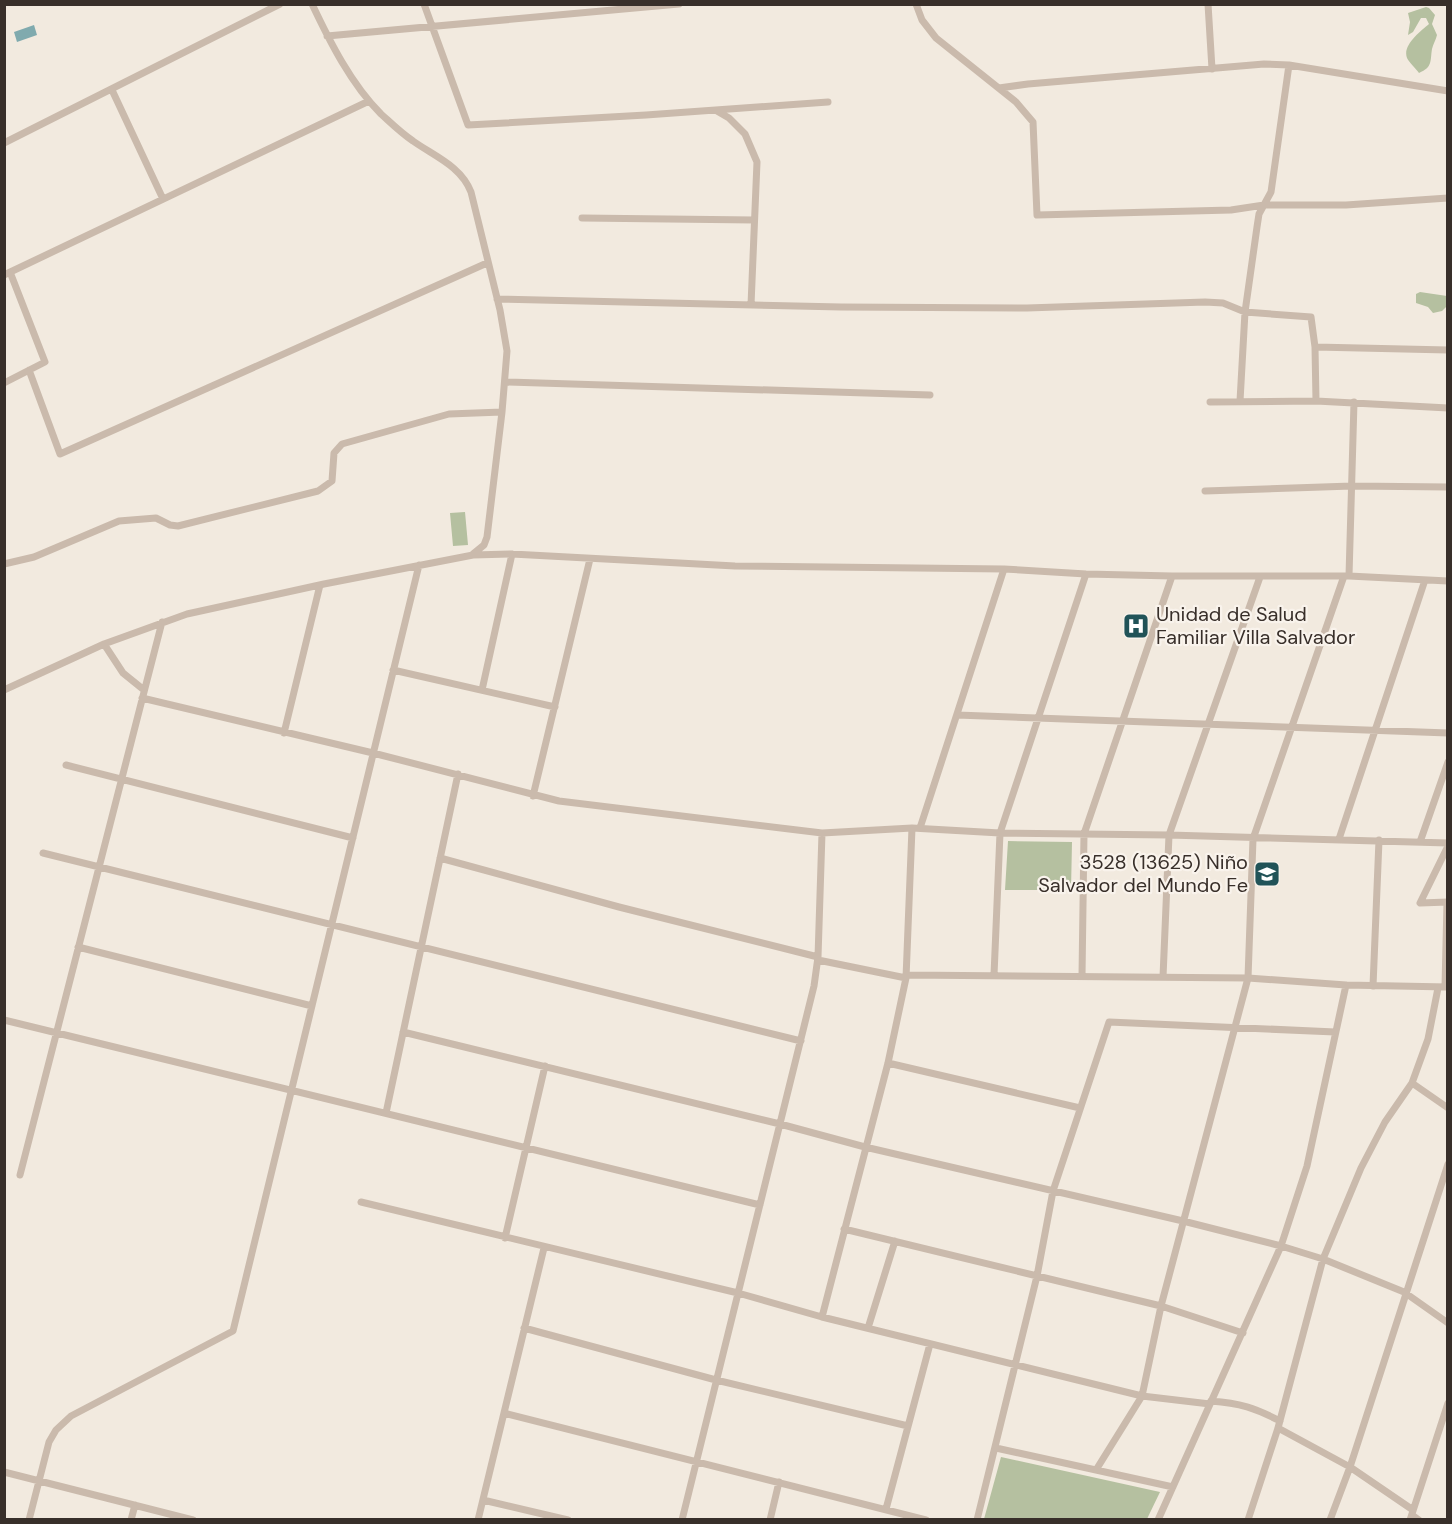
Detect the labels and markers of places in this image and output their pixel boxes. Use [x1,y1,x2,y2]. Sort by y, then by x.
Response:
place label: Unidad de Salud Familiar Villa Salvador [1156,601,1355,650]
hospital icon: Unidad de Salud Familiar Villa Salvador [1121,611,1151,641]
place label: 3528 (13625) Niño Salvador del Mundo Fe [1038,849,1248,898]
school or university icon: 3528 (13625) Niño Salvador del Mundo Fe [1252,859,1282,889]

